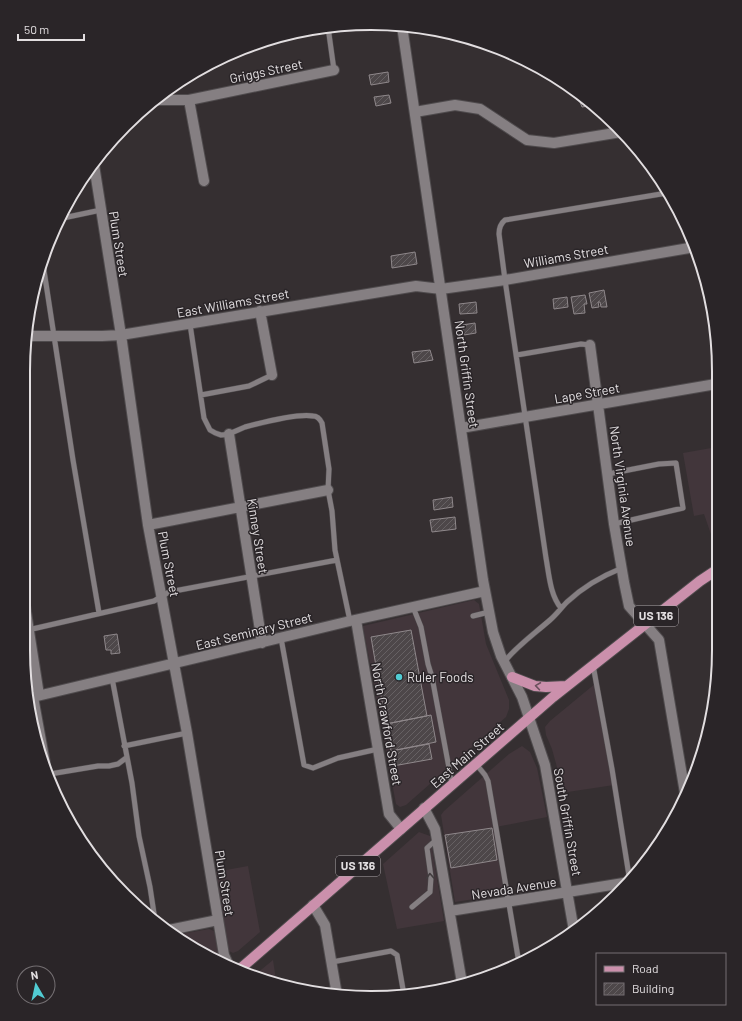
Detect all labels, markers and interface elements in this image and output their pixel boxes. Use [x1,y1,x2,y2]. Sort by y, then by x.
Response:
scale bar [18,16,84,42]
text: 50 m [24,22,49,36]
street label: Griggs Street [228,55,304,87]
street label: Plum Street [106,210,132,278]
street label: Williams Street [522,241,610,271]
street label: East Williams Street [176,285,290,321]
street label: North Griffin Street [452,319,482,429]
street label: Lape Street [553,379,621,407]
street label: North Virginia Avenue [607,425,639,547]
street label: Kinney Street [244,497,272,575]
street label: Plum Street [155,530,183,598]
road number: US 136 [634,606,678,626]
street label: East Seminary Street [194,609,314,653]
street label: North Crawford Street [368,661,406,787]
place label: Ruler Foods [407,669,474,685]
marker: Ruler Foods [394,672,404,682]
one-way arrow [535,682,541,691]
street label: East Main Street [427,719,507,791]
street label: South Griffin Street [551,767,585,877]
street label: Plum Street [212,849,238,917]
road number: US 136 [336,856,380,876]
one-way arrow [426,873,435,879]
street label: Nevada Avenue [470,873,558,903]
legend [596,953,726,1005]
text: Road [632,961,659,975]
north arrow [16,965,56,1005]
text: N [30,968,39,982]
text: Building [632,981,674,995]

